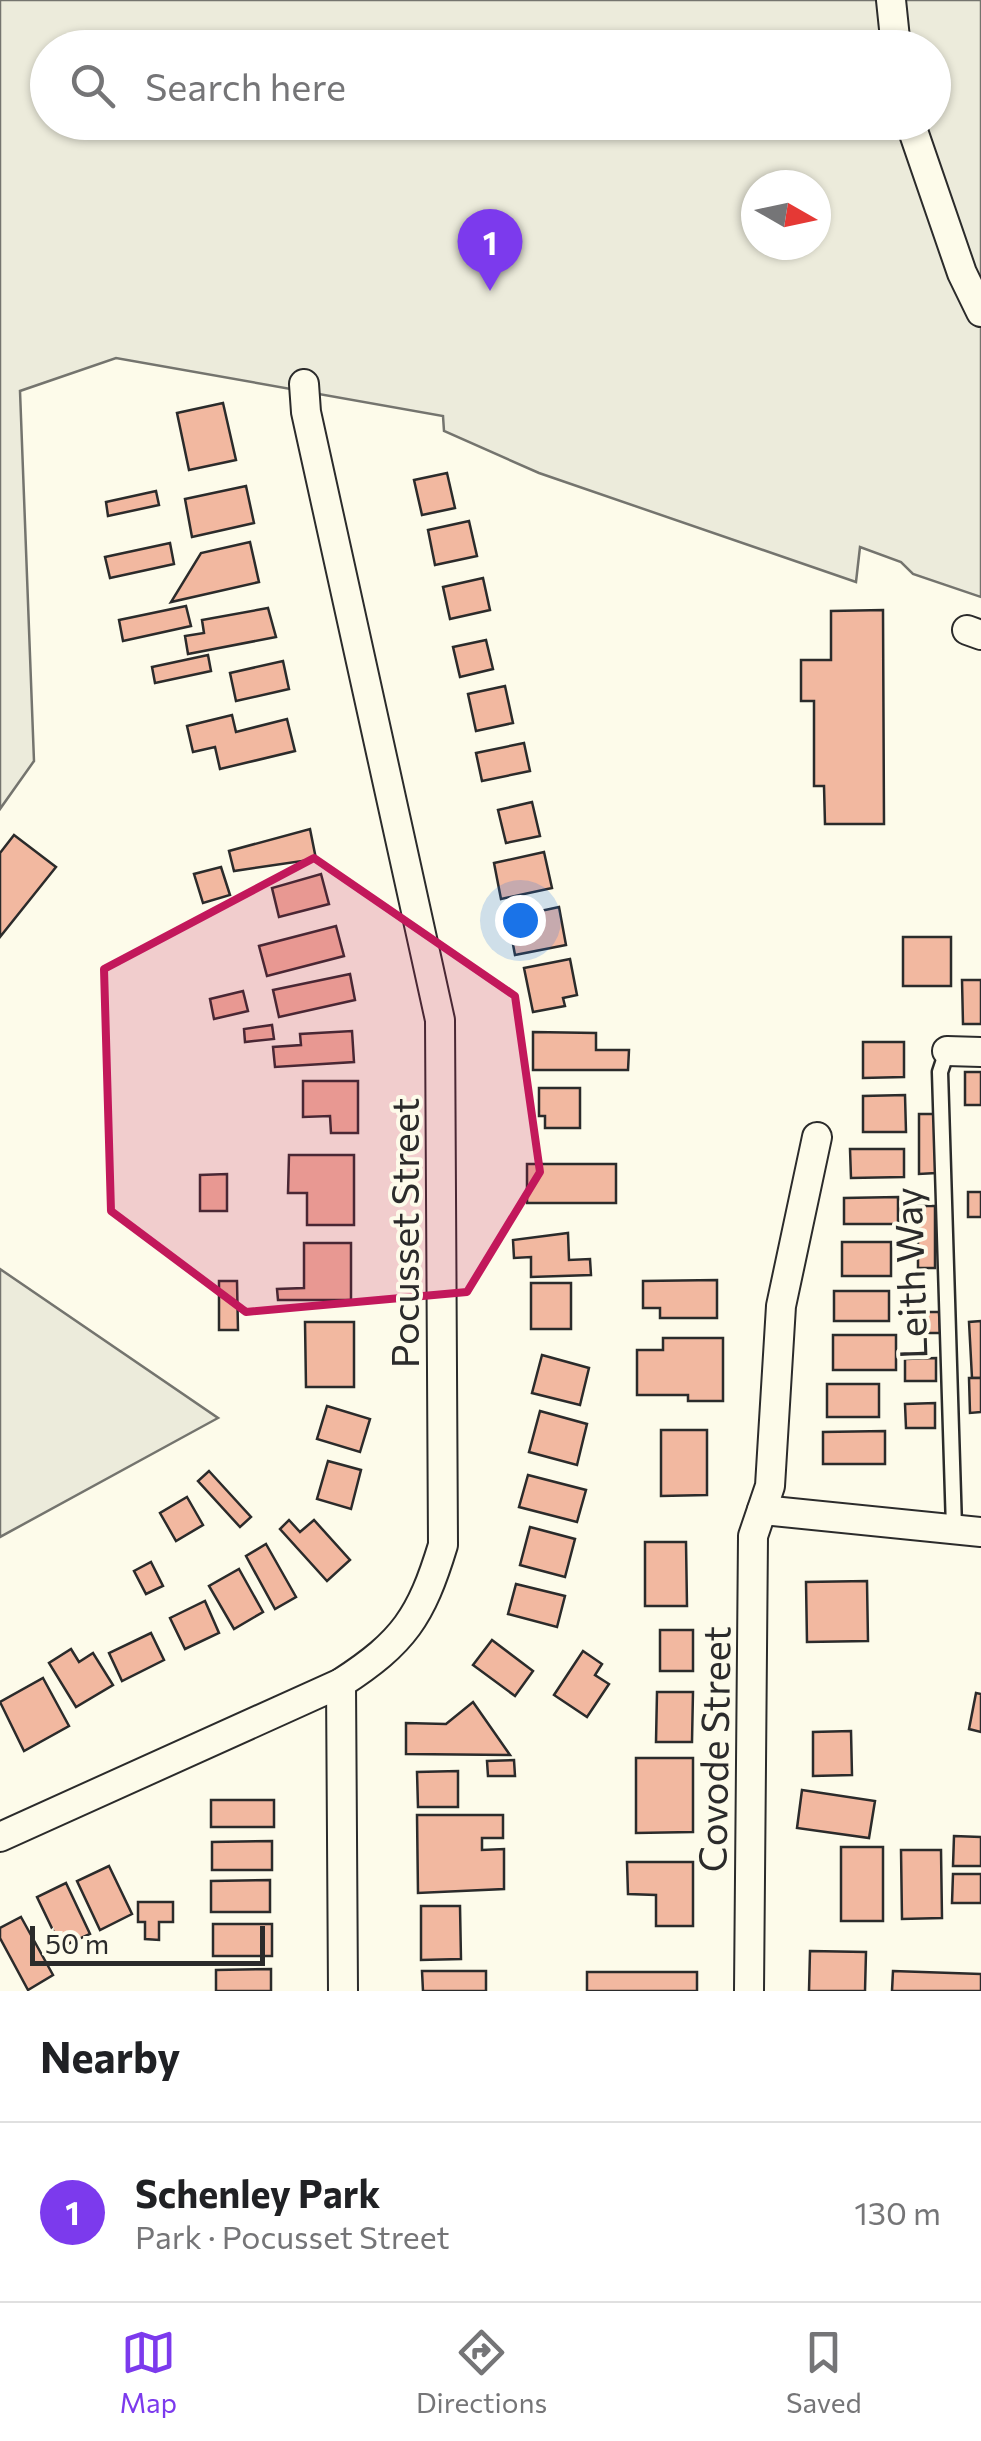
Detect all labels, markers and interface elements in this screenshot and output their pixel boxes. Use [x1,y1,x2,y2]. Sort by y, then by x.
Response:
search box [30,30,951,140]
icon: search [65,58,120,113]
text: Search here [145,62,346,109]
north arrow [741,170,831,260]
pin: 1 [458,208,522,291]
your location [495,895,546,946]
street label: Pocusset Street [380,1098,427,1368]
street label: Leith Way [883,1186,935,1360]
street label: Covode Street [687,1625,739,1873]
scale bar [30,1921,265,1966]
text: 50 m [45,1926,109,1960]
text: Nearby [40,2030,180,2082]
text: Schenley Park [135,2169,380,2216]
text: 1 [65,2192,80,2232]
text: 130 m [854,2192,941,2232]
text: Park · Pocusset Street [135,2216,450,2256]
tab: Map [119,2325,177,2419]
tab: Directions [416,2325,547,2419]
tab: Saved [786,2325,862,2419]

